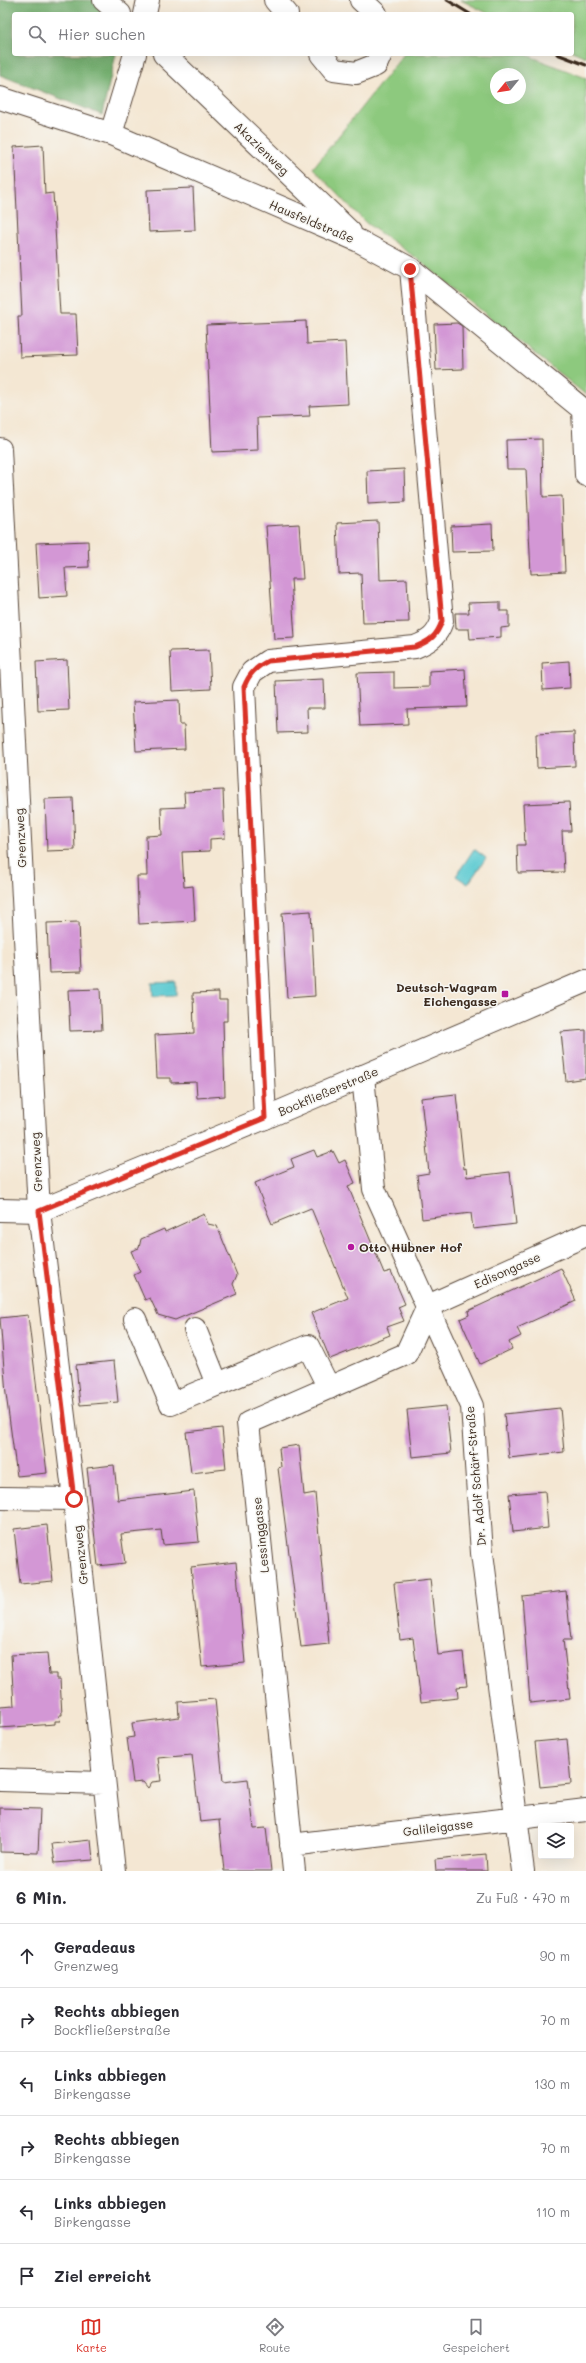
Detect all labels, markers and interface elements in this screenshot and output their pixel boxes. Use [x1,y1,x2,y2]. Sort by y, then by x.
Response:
search box [12,12,574,56]
icon: search [26,23,48,45]
text: Hier suchen [58,24,145,44]
north arrow [490,68,526,104]
street label: Akazienweg [231,118,293,178]
street label: Hausfeldstraße [267,196,357,246]
route end [401,260,419,278]
street label: Grenzweg [10,808,30,868]
place label: Deutsch-Wagram Eichengasse [396,979,497,1009]
marker: Deutsch-Wagram Eichengasse [500,989,510,999]
street label: Bockfließerstraße [275,1063,381,1119]
street label: Grenzweg [26,1132,46,1192]
place label: Otto Hübner Hof [359,1239,463,1255]
marker: Otto Hübner Hof [346,1242,356,1252]
street label: Edisongasse [471,1248,543,1292]
street label: Dr. Adolf Schärf-Straße [461,1405,489,1547]
route start [65,1490,83,1508]
street label: Lessinggasse [248,1496,272,1574]
street label: Grenzweg [69,1525,91,1585]
street label: Galileigasse [402,1815,474,1839]
map controls [538,1823,574,1859]
button: layers [538,1823,574,1859]
text: 6 Min. [16,1886,67,1908]
text: Zu Fuß · 470 m [476,1889,570,1906]
text: Geradeaus [54,1937,135,1957]
icon: ahead [16,1945,38,1967]
text: 90 m [540,1947,570,1964]
text: Grenzweg [54,1957,118,1974]
text: Rechts abbiegen [54,2001,179,2021]
icon: right [16,2009,38,2031]
text: 70 m [540,2011,570,2028]
text: Bockfließerstraße [54,2021,170,2038]
text: Links abbiegen [54,2065,166,2085]
icon: left [16,2073,38,2095]
text: 130 m [534,2075,570,2092]
text: Birkengasse [54,2085,131,2102]
text: Rechts abbiegen [54,2129,179,2149]
icon: right [16,2137,38,2159]
text: 70 m [540,2139,570,2156]
text: Birkengasse [54,2149,131,2166]
text: Links abbiegen [54,2193,166,2213]
icon: left [16,2201,38,2223]
text: 110 m [536,2203,570,2220]
text: Birkengasse [54,2213,131,2230]
icon: arrive [16,2265,38,2287]
text: Ziel erreicht [54,2266,151,2286]
tab: Karte [76,2316,107,2355]
tab: Route [259,2316,290,2355]
tab: Gespeichert [443,2316,510,2355]

